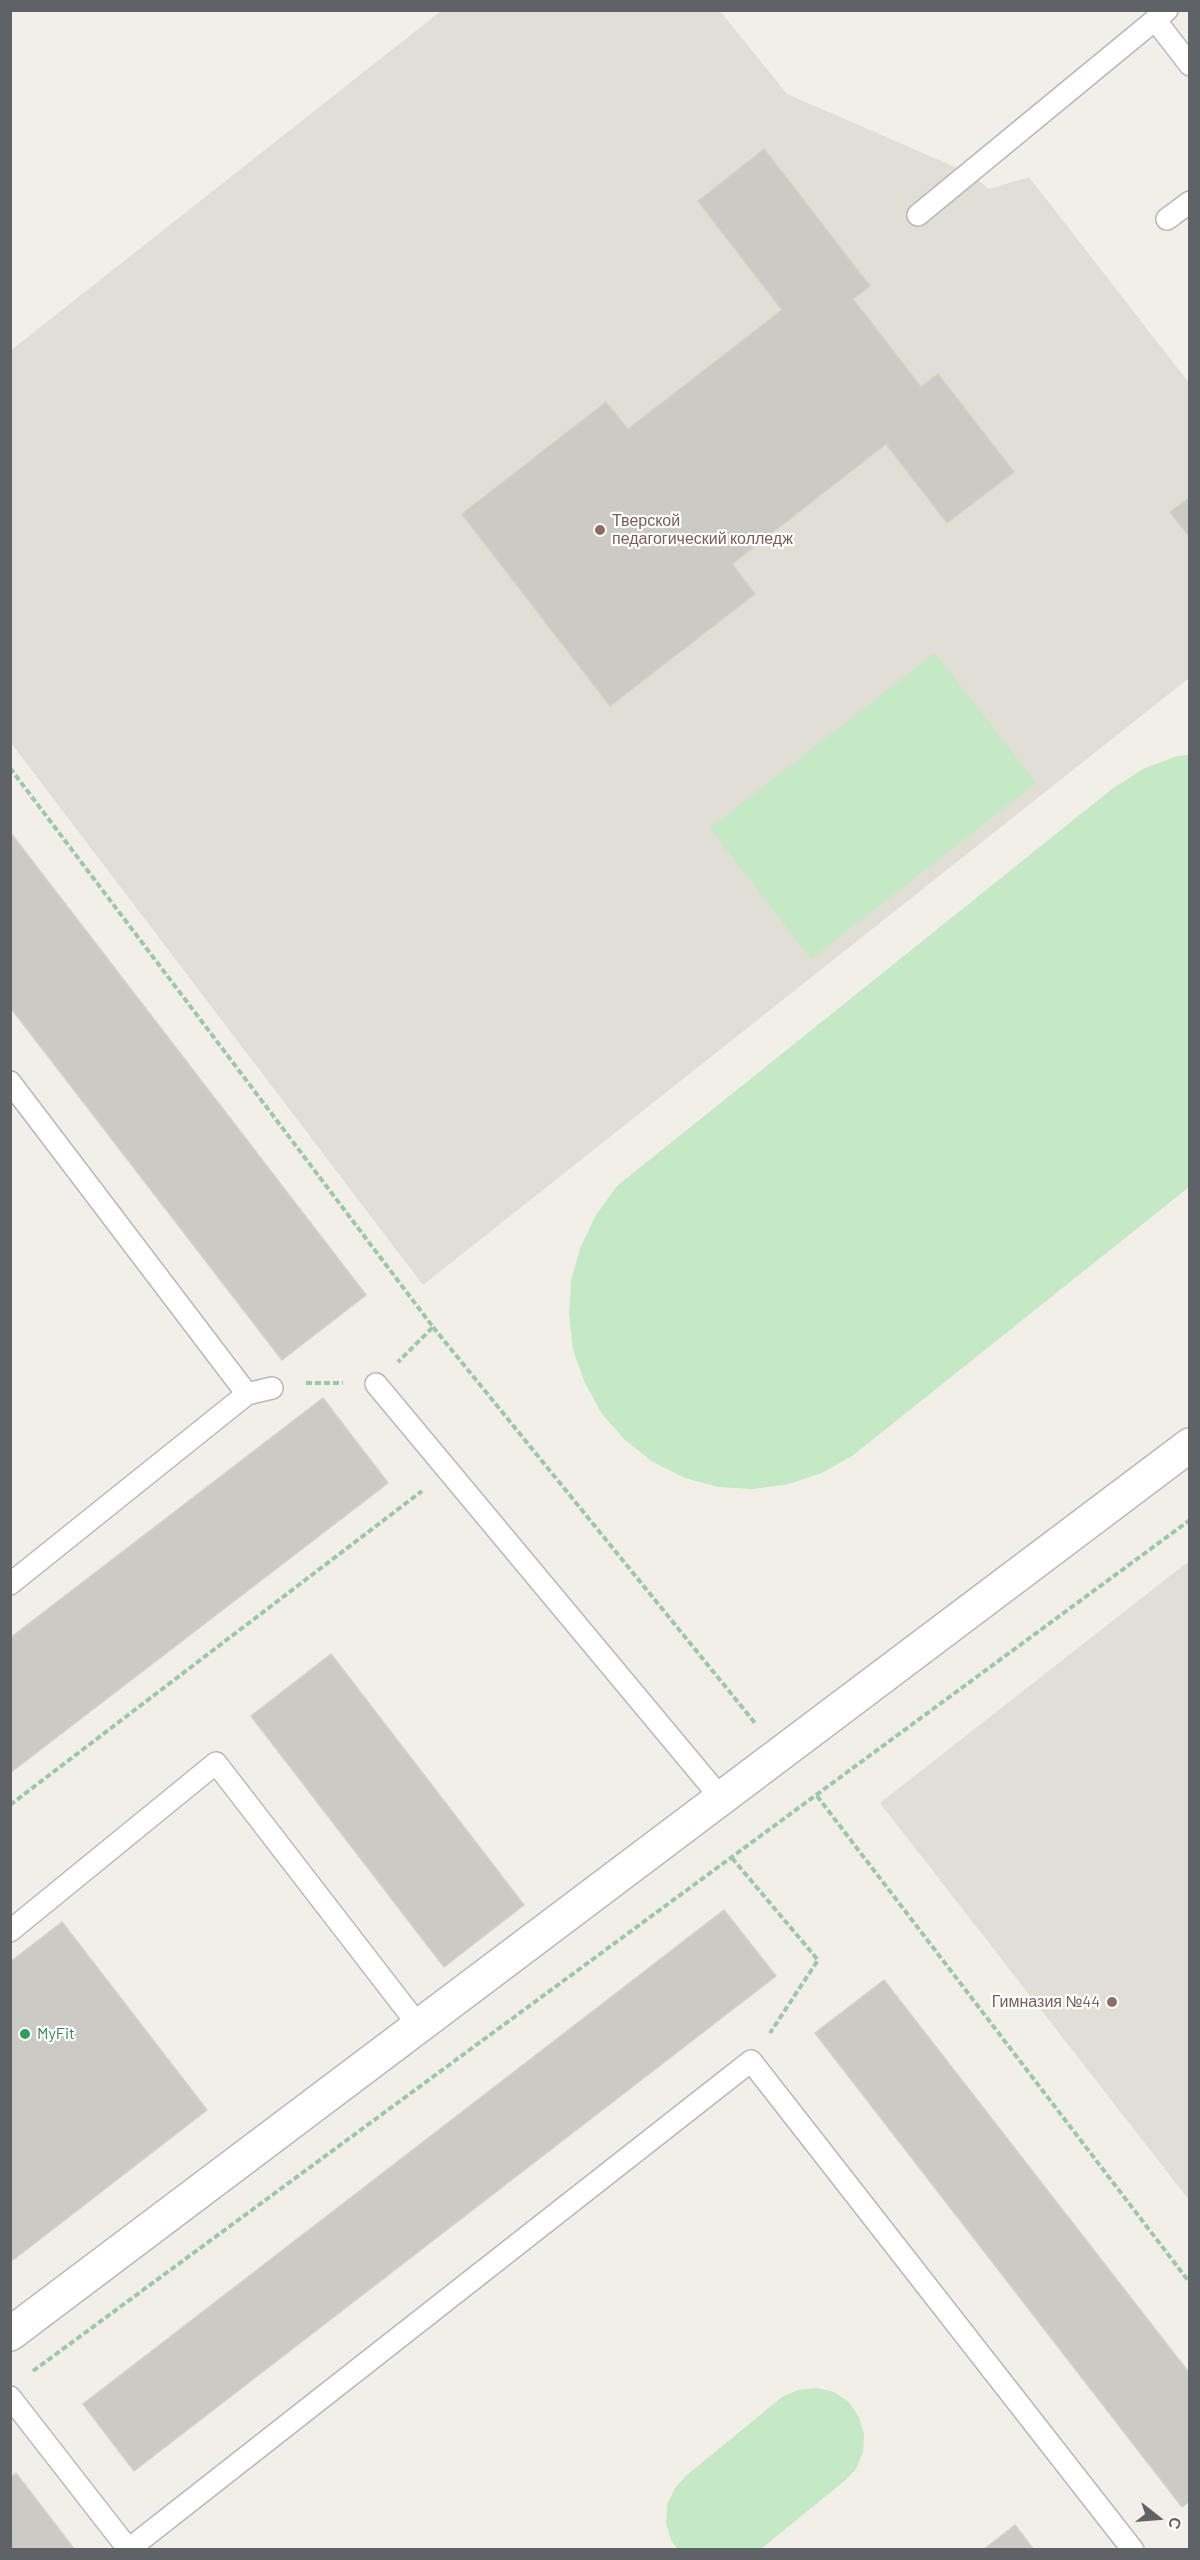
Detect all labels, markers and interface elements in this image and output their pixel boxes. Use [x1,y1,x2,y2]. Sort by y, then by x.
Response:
place label: Тверской педагогический колледж [612,511,793,549]
marker: Тверской педагогический колледж [593,523,607,537]
place label: Гимназия №44 [992,1992,1100,2012]
marker: Гимназия №44 [1105,1995,1119,2009]
place label: MyFit [37,2024,75,2044]
marker: MyFit [18,2027,32,2041]
north arrow [1128,2488,1188,2548]
text: С [1165,2515,1186,2532]

